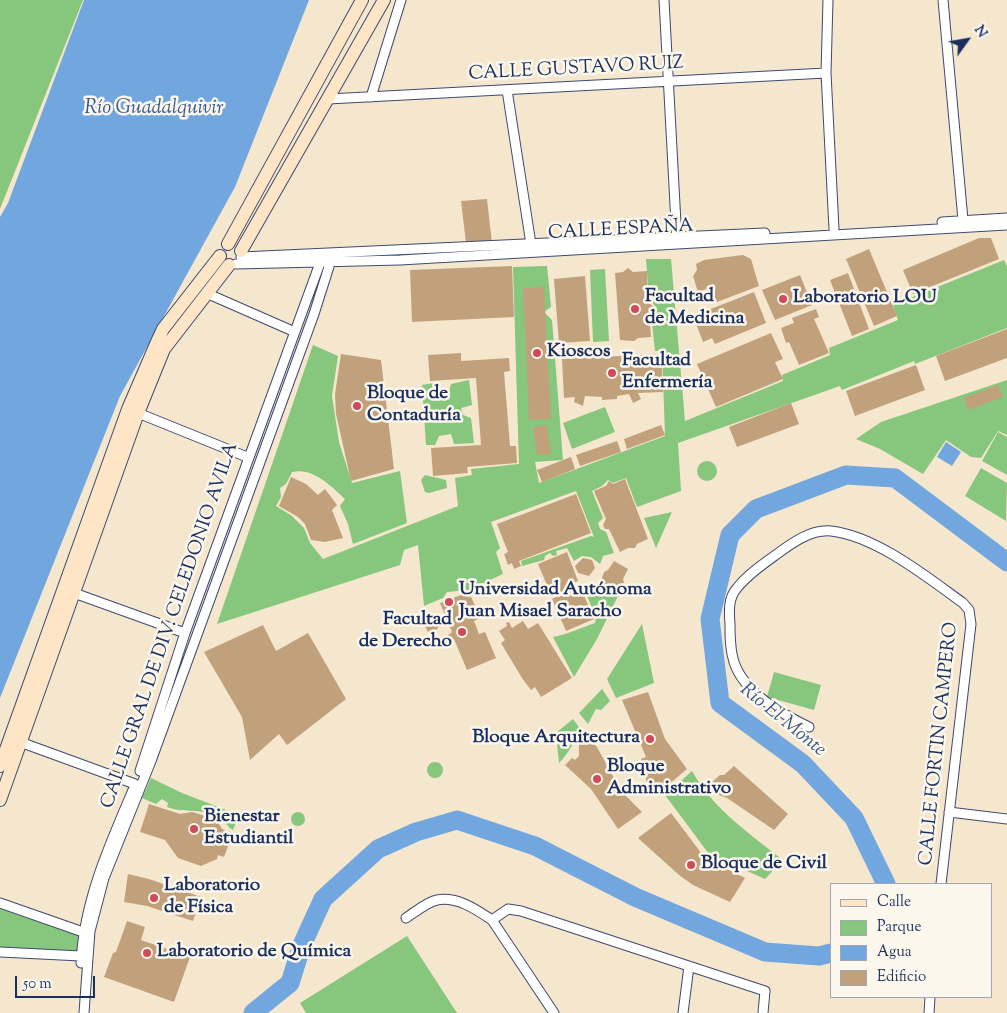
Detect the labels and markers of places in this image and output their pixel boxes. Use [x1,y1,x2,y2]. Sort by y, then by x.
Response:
place label: Facultad de Medicina [645,287,744,331]
place label: Laboratorio LOU [793,288,936,310]
marker: Laboratorio LOU [777,293,789,305]
marker: Facultad de Medicina [629,303,641,315]
place label: Kioscos [547,342,610,364]
marker: Kioscos [531,347,543,359]
place label: Facultad Enfermería [622,351,713,395]
marker: Facultad Enfermería [606,367,618,379]
place label: Bloque de Contaduría [367,384,461,428]
marker: Bloque de Contaduría [351,400,363,412]
place label: Universidad Autónoma Juan Misael Saracho [459,580,652,624]
marker: Universidad Autónoma Juan Misael Saracho [443,596,455,608]
place label: Facultad de Derecho [359,610,452,654]
marker: Facultad de Derecho [456,626,468,638]
place label: Bloque Arquitectura [472,728,640,750]
marker: Bloque Arquitectura [644,733,656,745]
place label: Bloque Administrativo [607,757,731,801]
marker: Bloque Administrativo [591,773,603,785]
place label: Bienestar Estudiantil [204,807,294,851]
marker: Bienestar Estudiantil [188,823,200,835]
place label: Bloque de Civil [701,854,827,876]
marker: Bloque de Civil [685,859,697,871]
place label: Laboratorio de Física [164,876,260,920]
marker: Laboratorio de Física [148,892,160,904]
place label: Laboratorio de Química [157,942,351,964]
marker: Laboratorio de Química [141,947,153,959]

